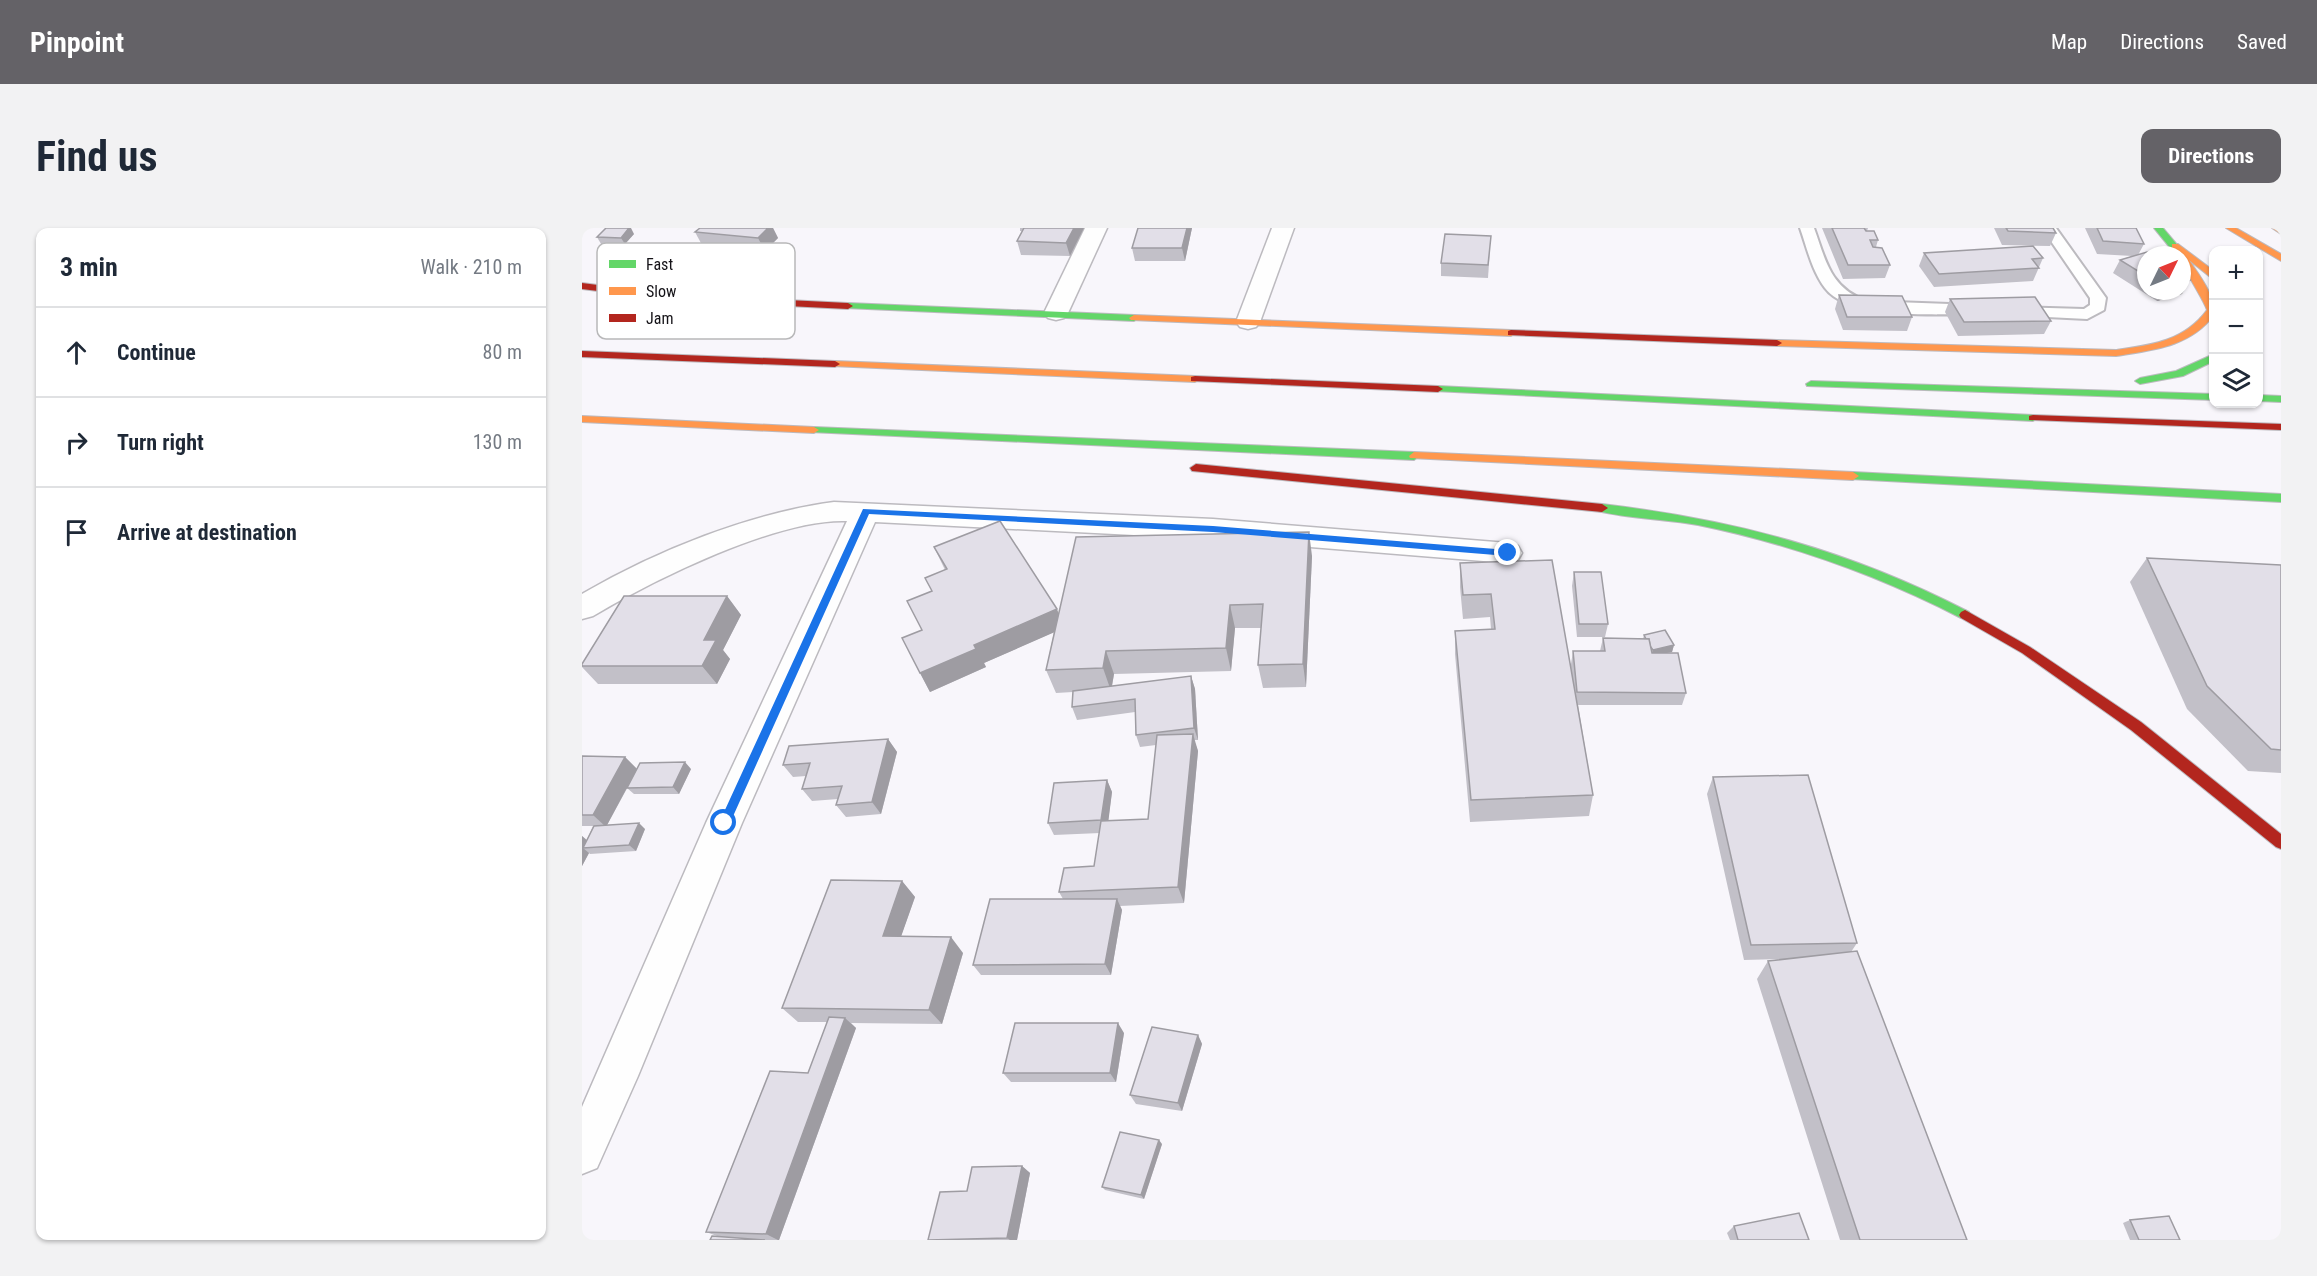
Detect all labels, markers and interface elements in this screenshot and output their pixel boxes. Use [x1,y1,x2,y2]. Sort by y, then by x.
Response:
text: Pinpoint [30,26,124,59]
text: Map [2051,30,2087,54]
text: Directions [2120,30,2204,54]
text: Saved [2237,30,2287,54]
button: Directions [2141,129,2281,183]
text: Find us [36,132,157,181]
legend [597,243,795,339]
north arrow [2137,246,2191,300]
map controls [2209,246,2263,408]
button: + [2209,246,2263,300]
text: 3 min [60,252,118,282]
text: Walk · 210 m [421,255,522,279]
text: Fast [646,255,673,274]
text: Slow [646,282,676,301]
button: − [2209,300,2263,354]
text: Jam [646,309,673,328]
icon: ahead [60,336,93,369]
text: Continue [117,340,196,365]
text: 80 m [483,340,522,364]
button: layers [2209,354,2263,408]
icon: right [60,426,93,459]
text: Turn right [117,430,204,455]
text: 130 m [473,430,522,454]
icon: arrive [60,516,93,549]
text: Arrive at destination [117,520,297,545]
route end [1494,539,1520,565]
route start [710,809,736,835]

